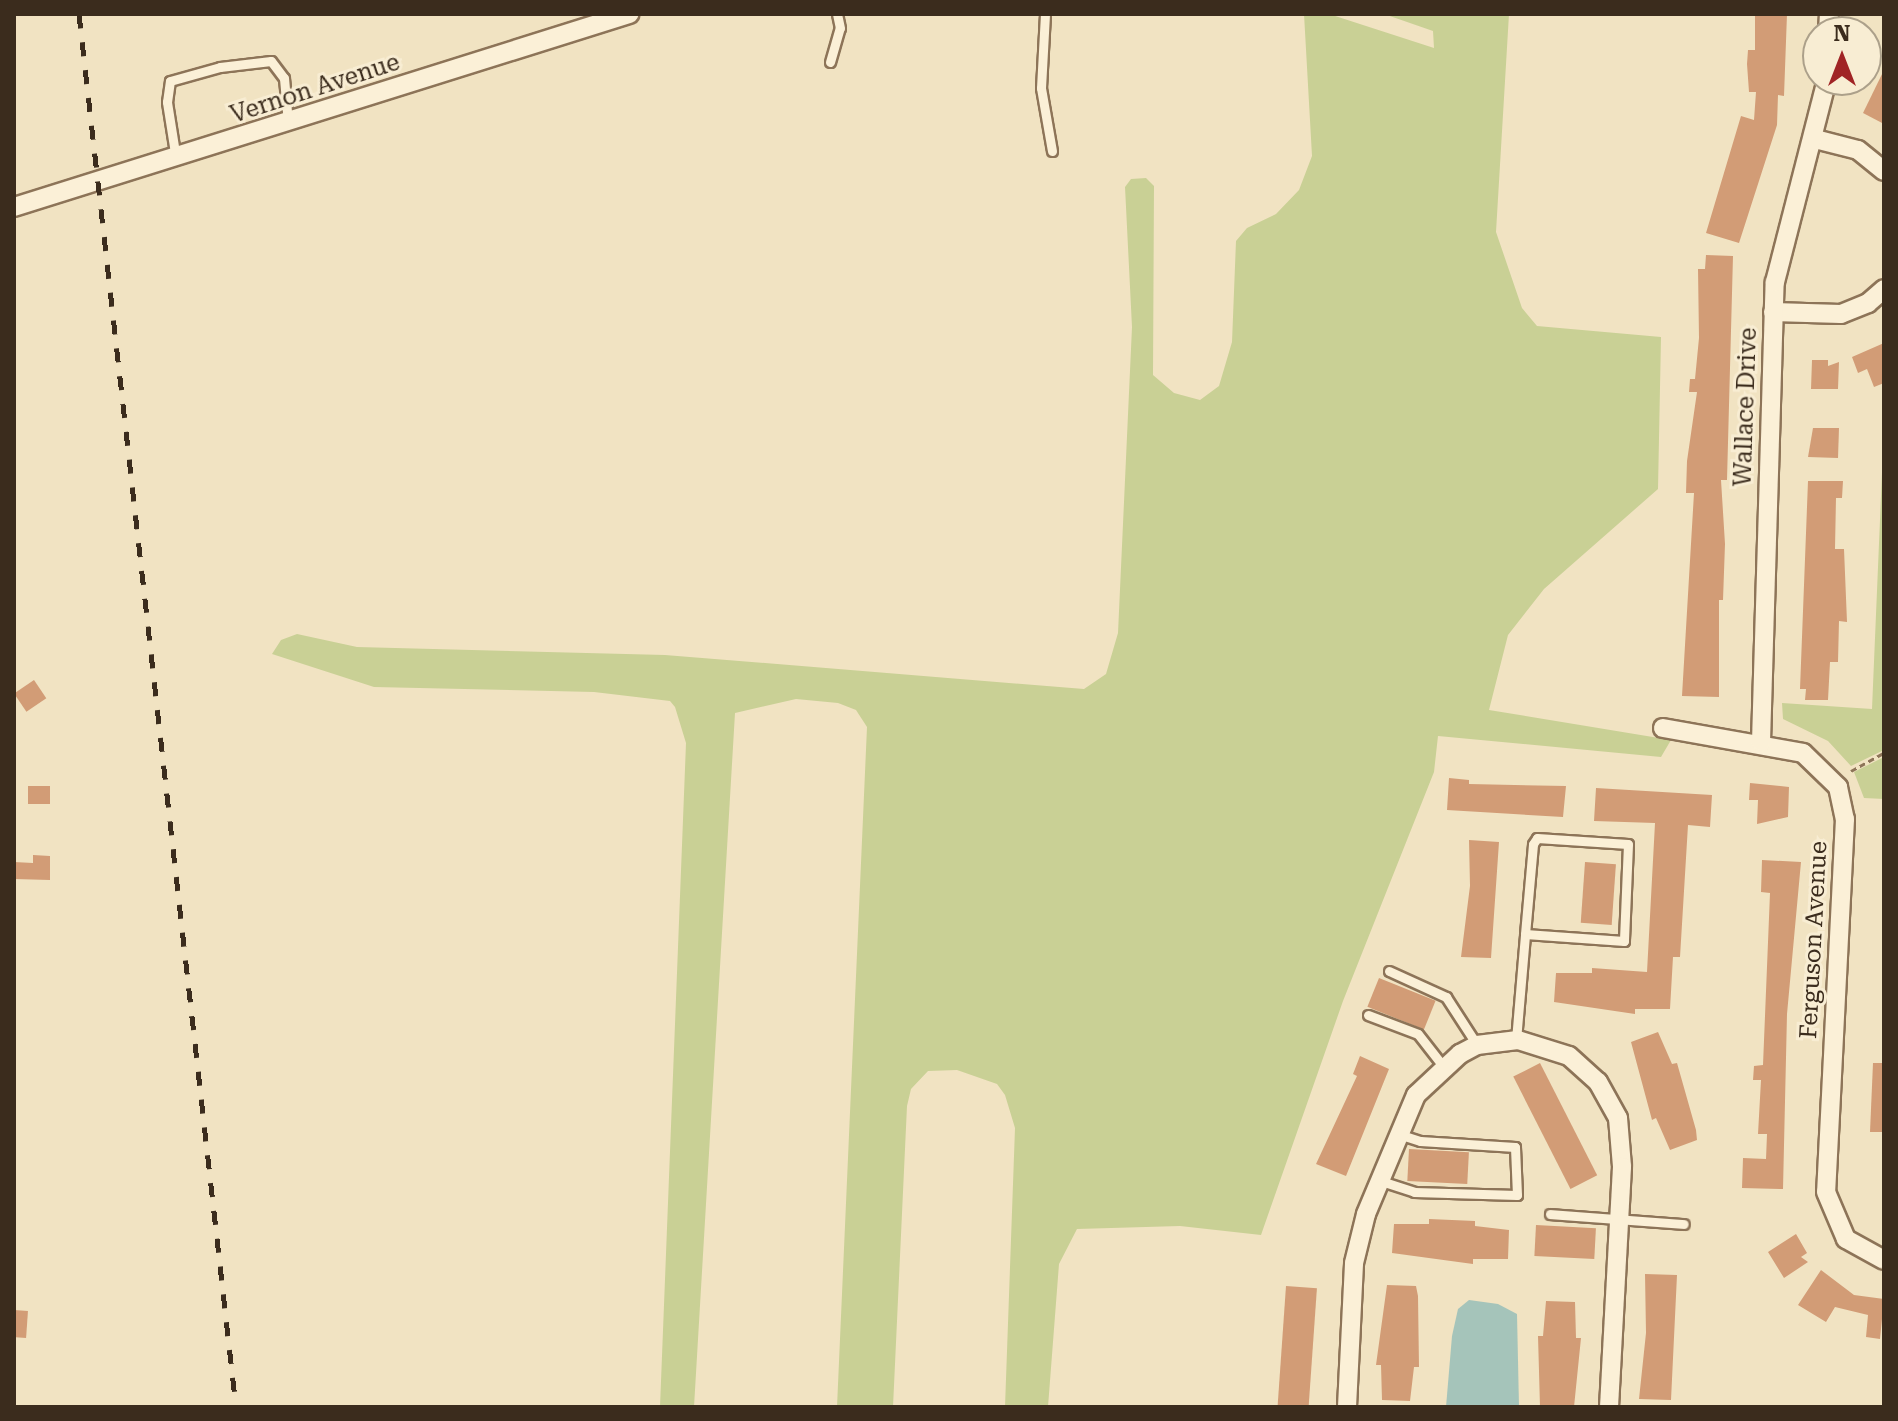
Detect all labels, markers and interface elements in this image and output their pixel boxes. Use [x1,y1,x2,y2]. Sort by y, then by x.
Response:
north arrow [1802,16,1882,96]
text: N [1834,21,1850,46]
street label: Vernon Avenue [227,48,403,130]
street label: Wallace Drive [1729,327,1763,487]
street label: Ferguson Avenue [1794,840,1834,1040]

